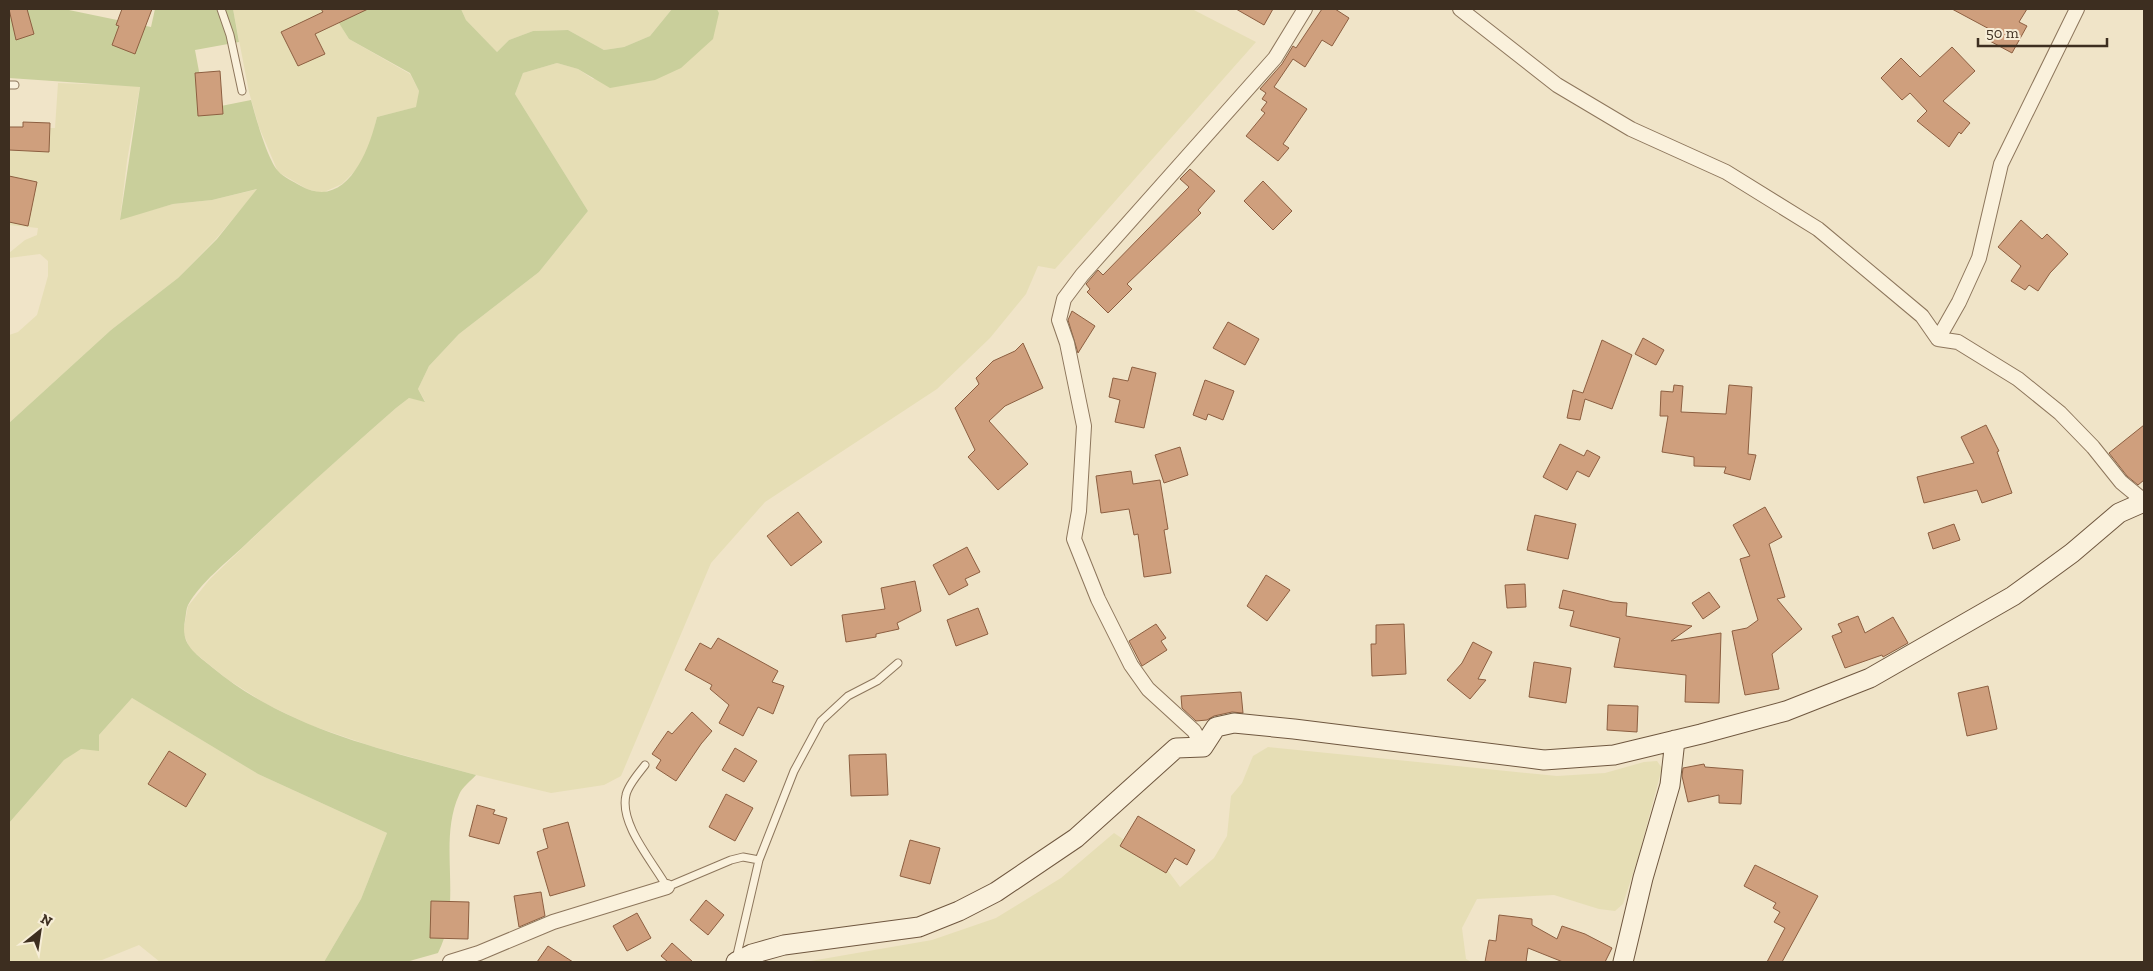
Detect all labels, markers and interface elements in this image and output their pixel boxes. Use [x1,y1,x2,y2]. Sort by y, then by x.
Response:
scale bar [1978,15,2107,47]
text: 50 m [1986,24,2019,42]
north arrow [15,906,65,956]
text: N [37,910,55,930]

